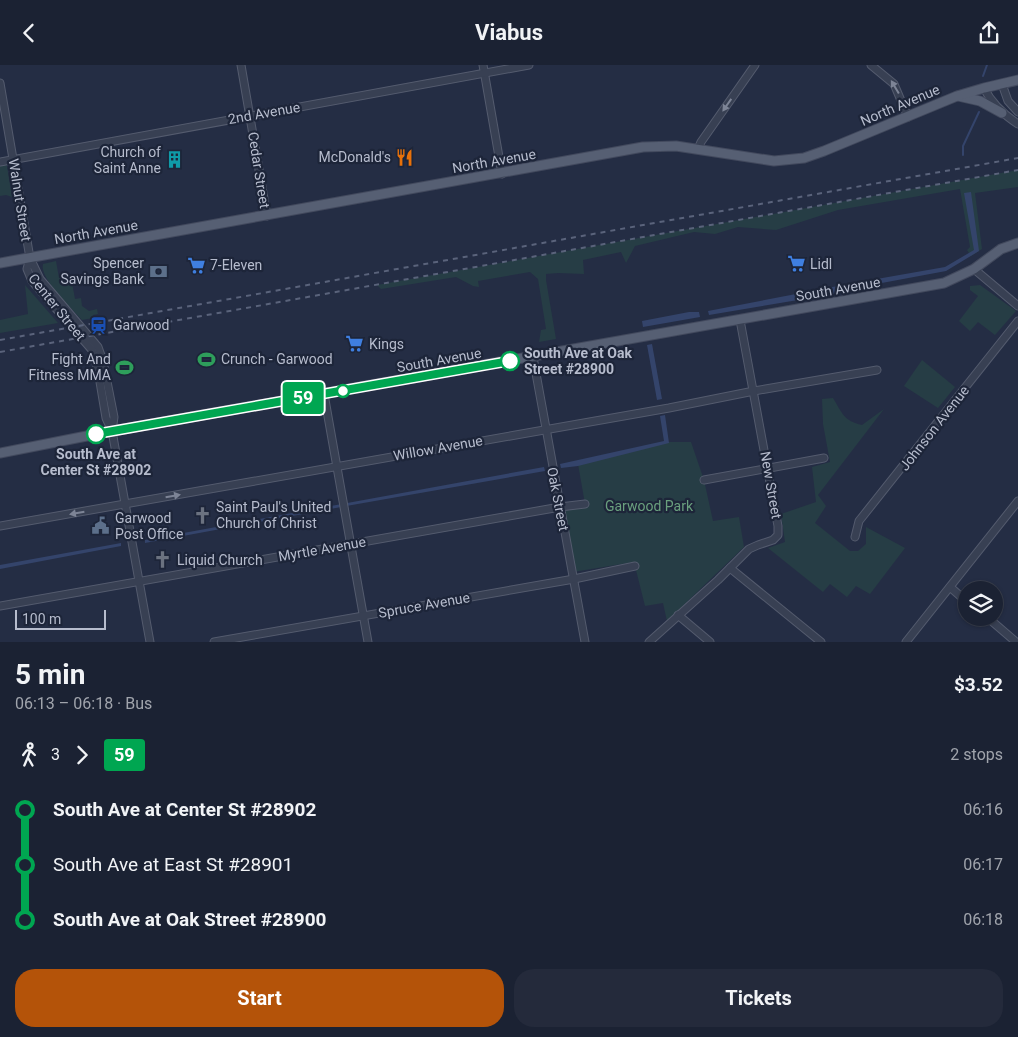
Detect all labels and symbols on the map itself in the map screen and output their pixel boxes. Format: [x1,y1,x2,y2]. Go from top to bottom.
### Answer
street label: North Avenue [858,81,942,129]
one-way arrow [890,81,899,94]
one-way arrow [722,98,732,112]
street label: 2nd Avenue [227,99,301,127]
street label: Cedar Street [245,131,273,210]
place label: Church of Saint Anne [94,144,161,176]
street label: North Avenue [451,146,537,176]
restaurant icon: McDonald's [395,147,415,167]
place label: McDonald's [319,149,391,165]
building icon: Church of Saint Anne [165,150,185,170]
street label: Walnut Street [6,157,35,243]
street label: North Avenue [53,217,139,247]
supermarket icon: Lidl [786,254,806,274]
place label: Spencer Savings Bank [61,255,145,287]
supermarket icon: 7-Eleven [186,255,206,275]
place label: Lidl [810,256,832,272]
place label: 7-Eleven [210,257,262,273]
bank icon: Spencer Savings Bank [148,261,168,281]
street label: Center Street [25,270,89,344]
street label: South Avenue [794,274,882,304]
station icon: Garwood [89,315,109,335]
place label: Garwood [113,317,169,333]
supermarket icon: Kings [345,334,365,354]
place label: Kings [369,336,404,352]
street label: South Avenue [395,345,483,375]
place label: South Ave at Oak Street #28900 [524,345,632,377]
sports icon: Crunch - Garwood [197,349,217,369]
place label: Fight And Fitness MMA [28,351,111,383]
place label: Crunch - Garwood [221,351,333,367]
marker: South Ave at Oak Street #28900 [500,351,520,371]
sports icon: Fight And Fitness MMA [115,357,135,377]
line badge: 59 [280,382,326,414]
street label: Johnson Avenue [896,382,972,474]
unlabelled marker [336,384,350,398]
marker: South Ave at Center St #28902 [86,424,106,444]
street label: Willow Avenue [392,432,484,464]
place label: South Ave at Center St #28902 [41,446,151,478]
street label: New Street [757,450,785,520]
street label: Oak Street [544,466,572,533]
one-way arrow [166,491,182,499]
park label: Garwood Park [605,498,694,514]
place label: Saint Paul's United Church of Christ [216,499,331,531]
church icon: Saint Paul's United Church of Christ [192,505,212,525]
one-way arrow [69,509,85,517]
place label: Garwood Post Office [115,510,183,542]
public building icon: Garwood Post Office [91,516,111,536]
street label: Myrtle Avenue [277,533,367,565]
church icon: Liquid Church [153,550,173,570]
place label: Liquid Church [177,552,263,568]
street label: Spruce Avenue [377,589,471,621]
scale bar [15,607,106,630]

